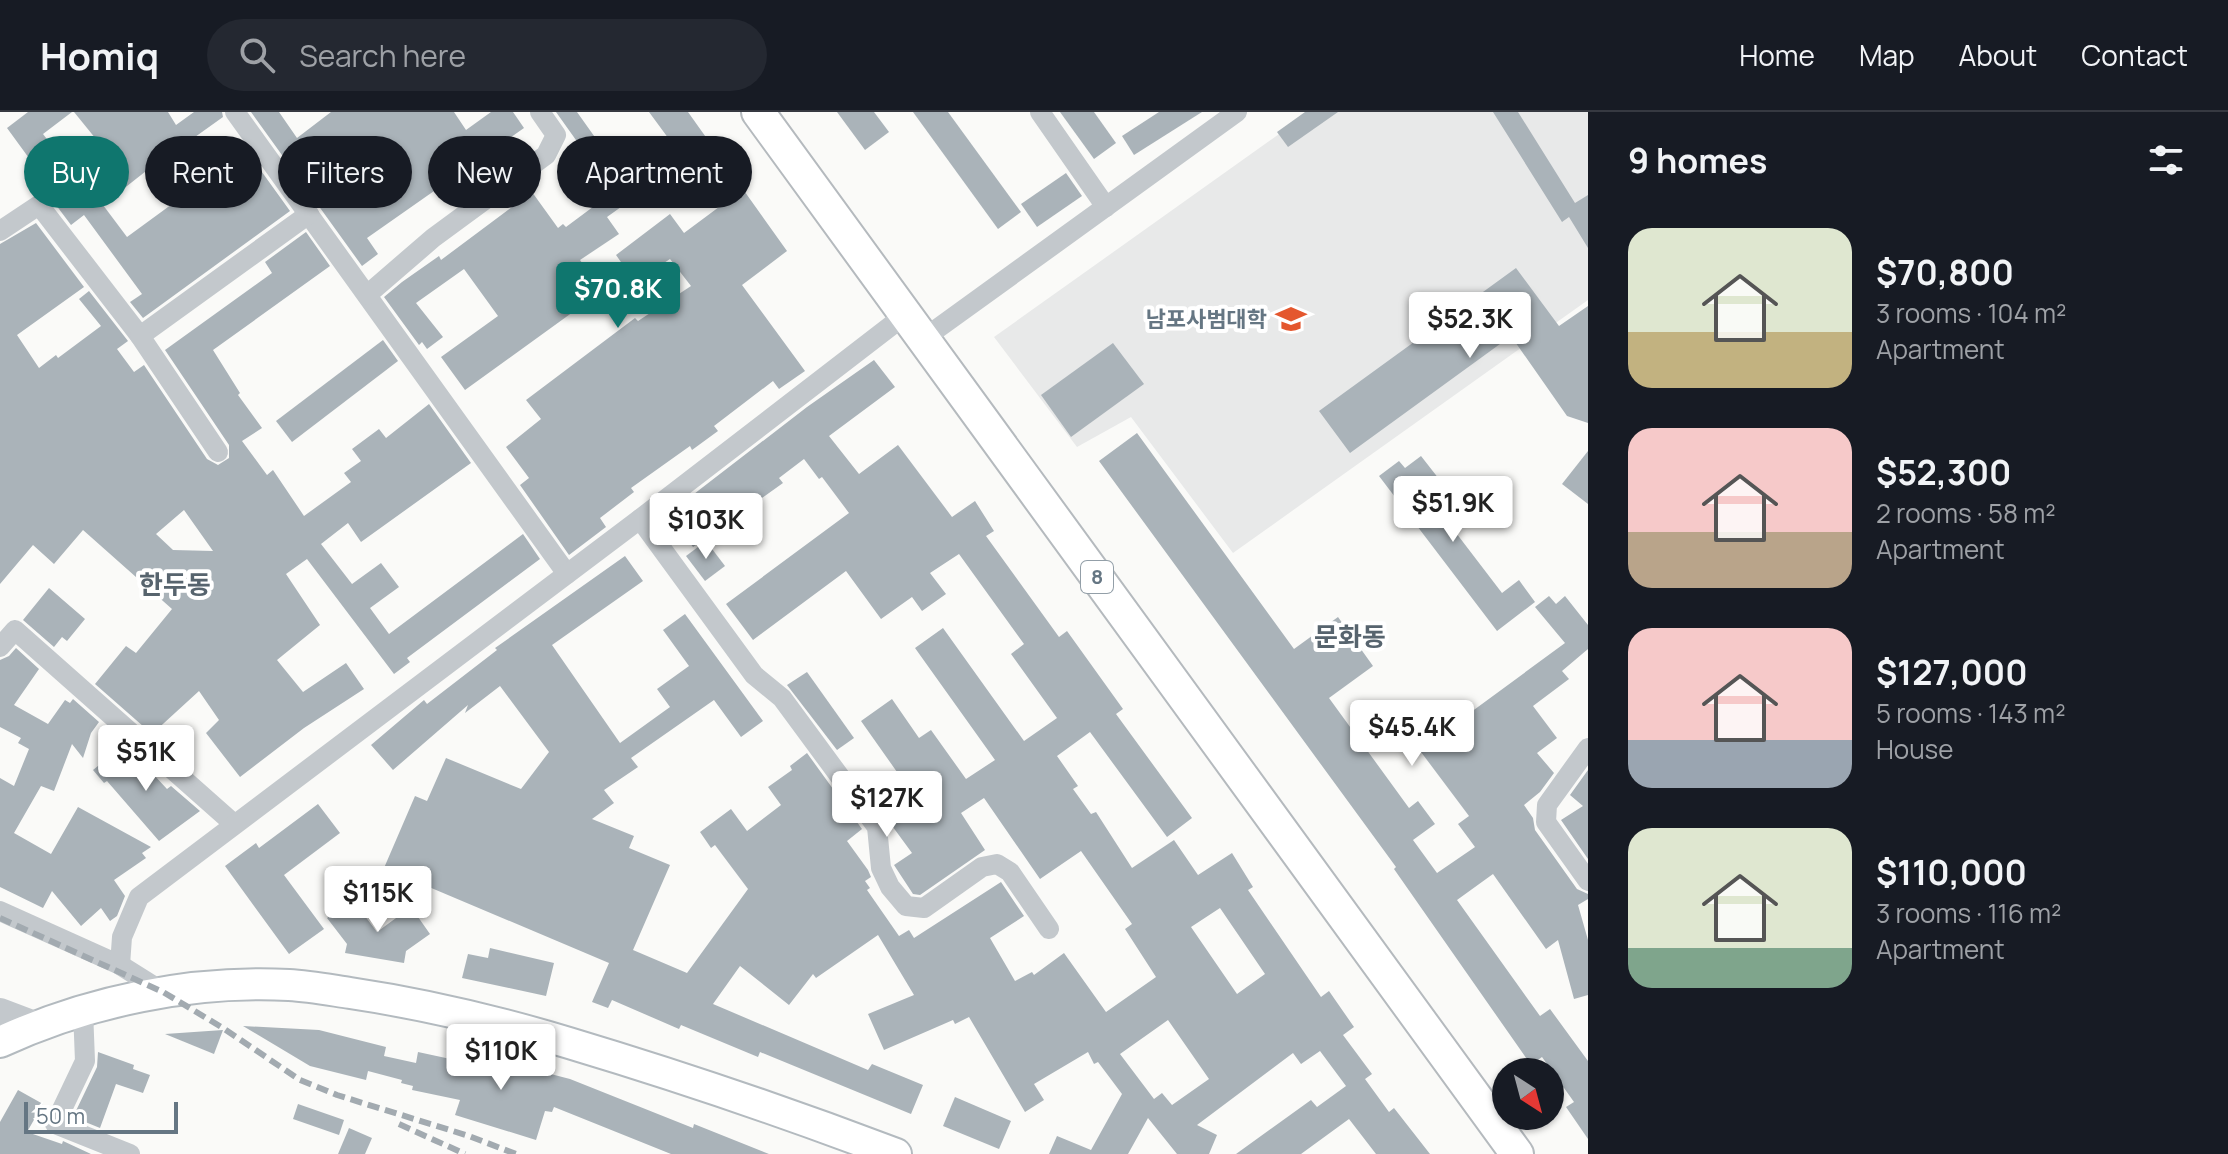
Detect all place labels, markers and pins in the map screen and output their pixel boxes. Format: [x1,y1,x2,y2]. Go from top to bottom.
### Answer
pin: $70.8K [553,262,683,330]
pin: $52.3K [1405,292,1535,360]
school or university icon: 남포사범대학 [1274,302,1308,336]
place label: 남포사범대학 [1146,304,1267,334]
pin: $51.9K [1388,476,1518,544]
pin: $103K [650,493,762,561]
pin: $45.4K [1347,700,1477,768]
pin: $51K [99,725,193,793]
pin: $127K [831,771,943,839]
pin: $115K [322,866,434,934]
pin: $110K [445,1024,557,1092]

